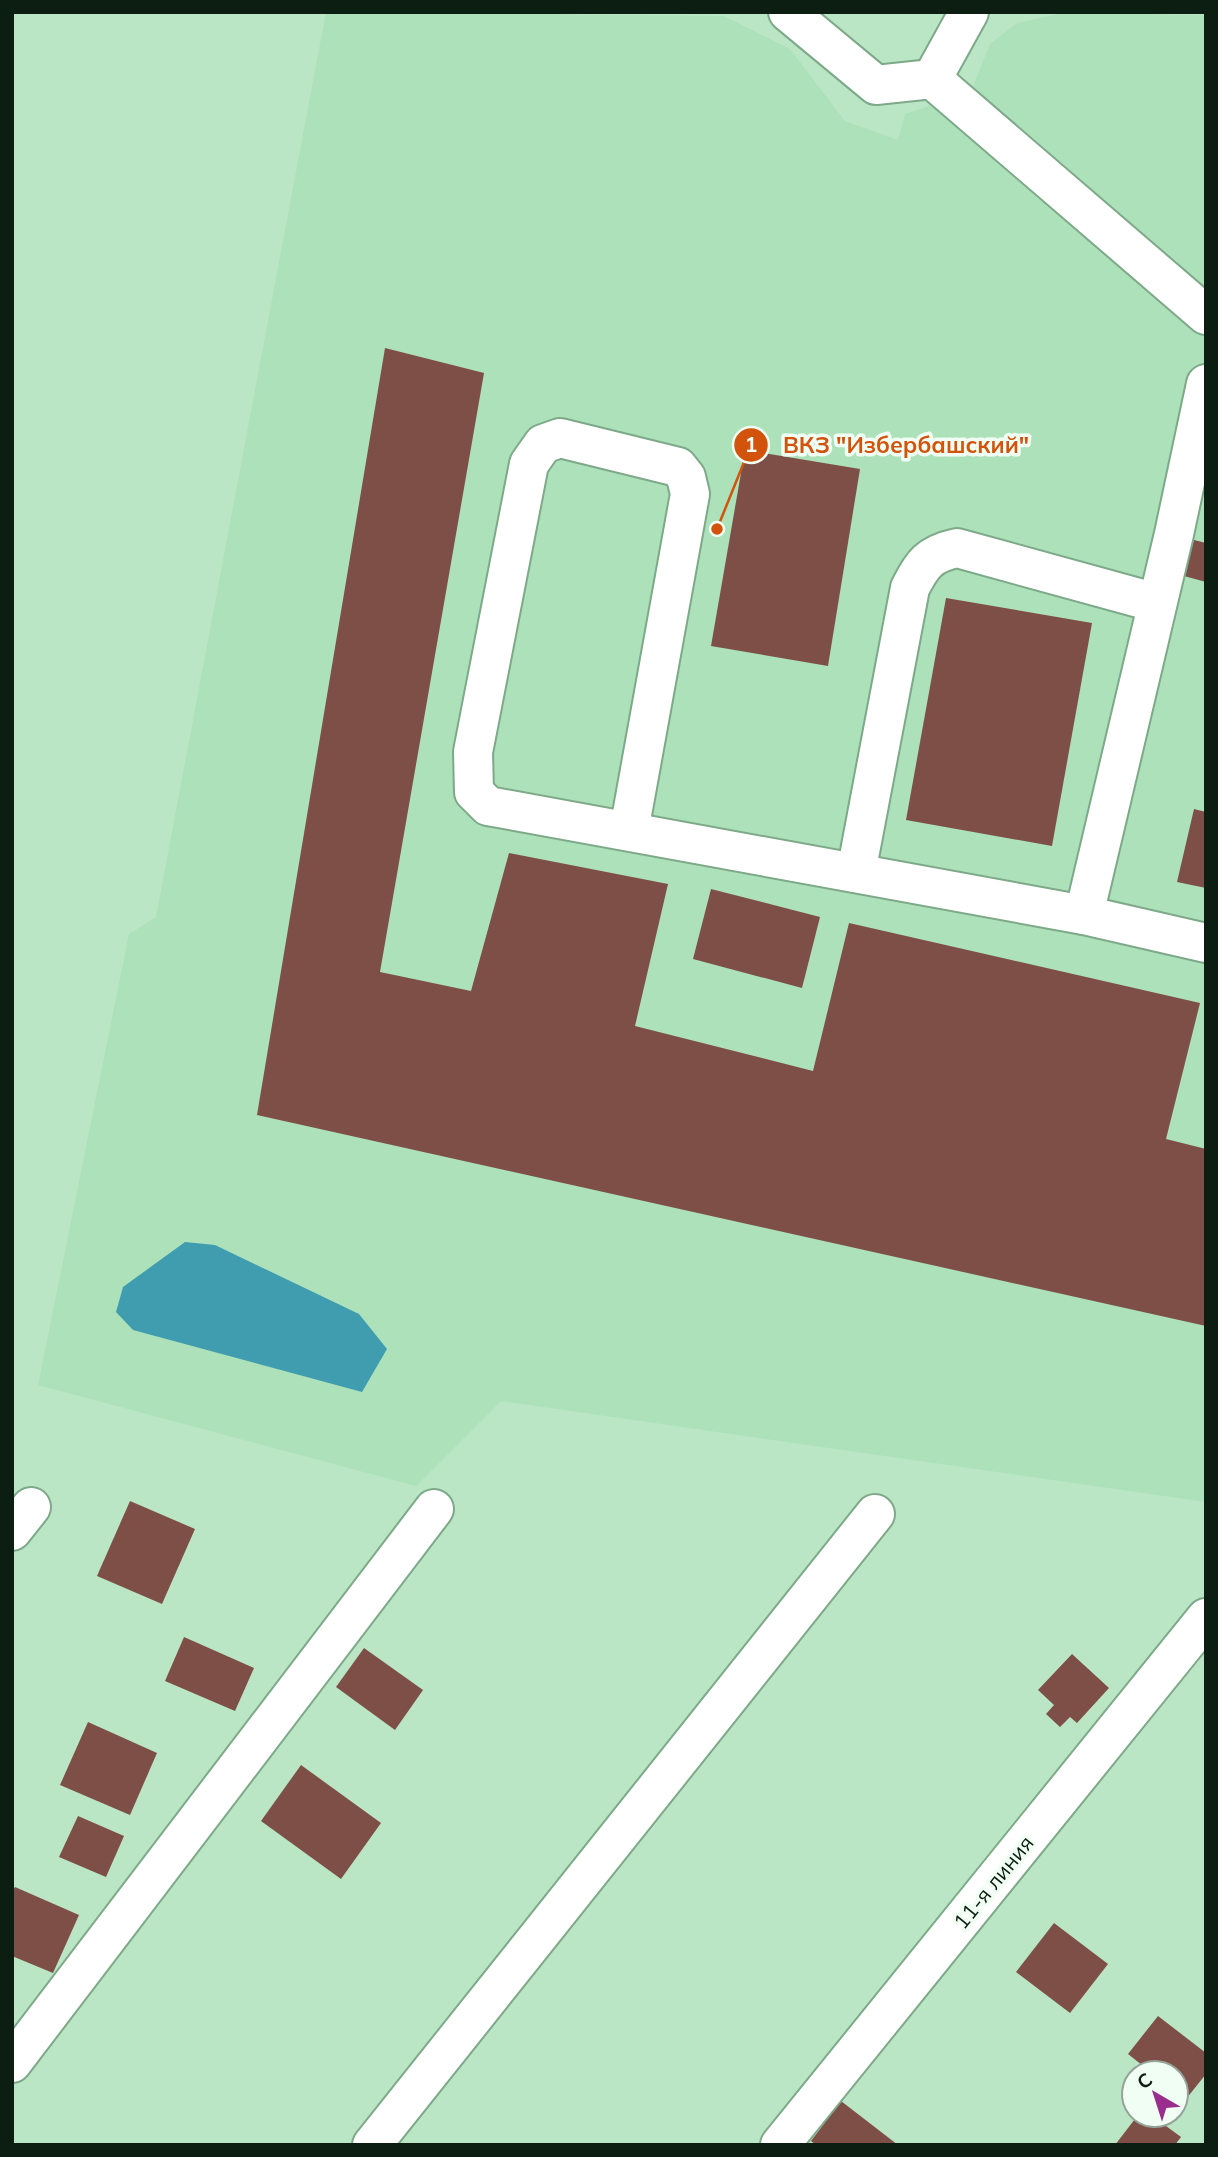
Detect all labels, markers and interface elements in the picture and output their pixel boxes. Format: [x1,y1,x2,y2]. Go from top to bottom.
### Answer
callout: ВКЗ "Избербашский" [734,423,1043,467]
text: ВКЗ "Избербашский" [783,430,1029,459]
text: 1 [745,431,757,457]
street label: 11-я линия [947,1830,1039,1934]
north arrow [1120,2059,1190,2129]
text: С [1132,2067,1157,2094]

